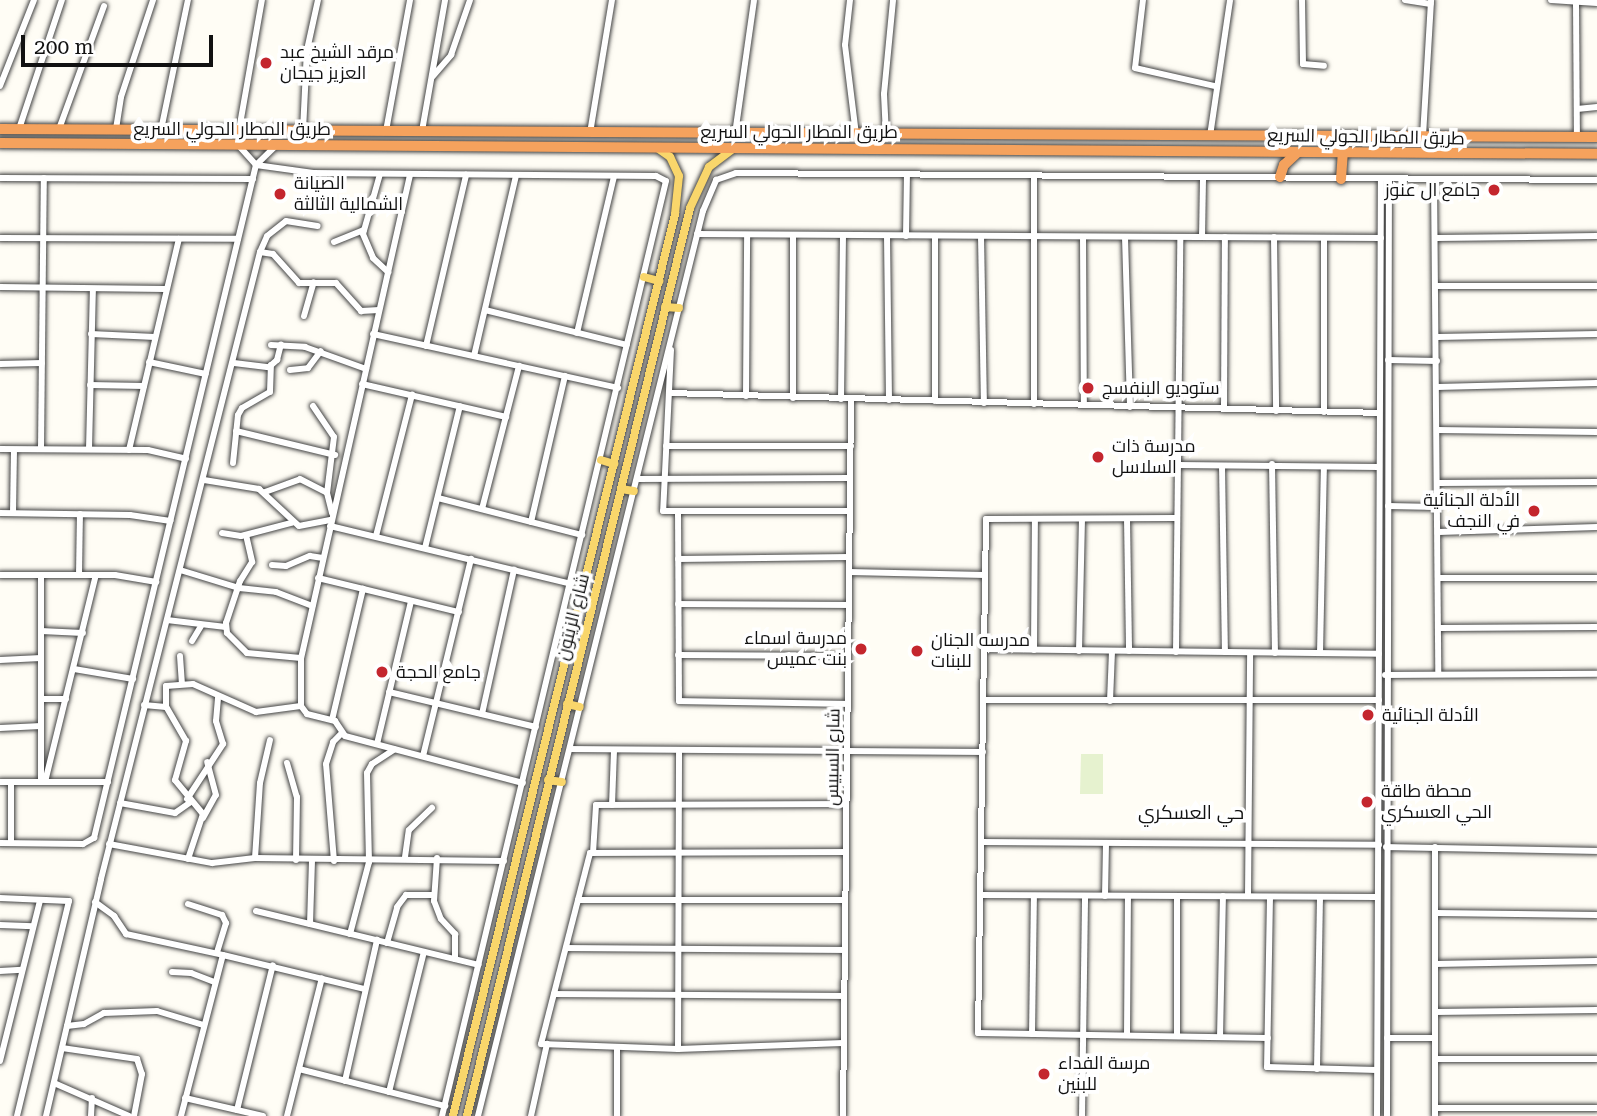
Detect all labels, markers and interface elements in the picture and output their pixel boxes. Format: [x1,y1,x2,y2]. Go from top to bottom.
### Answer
scale bar [24,21,217,65]
text: 200 m [34,35,94,59]
place label: مرقد الشيخ عبد العزيز جيجان [280,42,394,84]
marker: مرقد الشيخ عبد العزيز جيجان [258,55,274,71]
street label: طريق المطار الحولي السريع [133,118,331,140]
street label: طريق المطار الحولي السريع [700,121,898,143]
street label: طريق المطار الحولي السريع [1267,124,1465,150]
place label: الصيانة الشمالية الثالثة [294,173,403,216]
place label: جامع ال عنوز [1385,179,1480,201]
marker: جامع ال عنوز [1486,182,1502,198]
marker: الصيانة الشمالية الثالثة [272,186,288,202]
place label: ستوديو البنفسج [1102,377,1220,399]
marker: ستوديو البنفسج [1080,380,1096,396]
place label: مدرسة ذات السلاسل [1112,436,1196,478]
marker: مدرسة ذات السلاسل [1090,449,1106,465]
place label: الأدلة الجنائية في النجف [1423,490,1520,532]
marker: الأدلة الجنائية في النجف [1526,503,1542,519]
street label: شارع الزيتون [552,571,594,663]
place label: مدرسة اسماء بنت عميس [744,628,847,670]
place label: مدرسه الجنان للبنات [931,630,1030,672]
marker: مدرسة اسماء بنت عميس [853,641,869,657]
marker: مدرسه الجنان للبنات [909,643,925,659]
place label: جامع الحجة [396,661,481,683]
marker: جامع الحجة [374,664,390,680]
place label: الأدلة الجنائية [1382,704,1479,726]
marker: الأدلة الجنائية [1360,707,1376,723]
street label: شارع السبيس [821,708,845,806]
place label: محطة طاقة الحي العسكري [1381,781,1492,824]
marker: محطة طاقة الحي العسكري [1359,794,1375,810]
district label: حي العسكري [1138,802,1244,824]
place label: مرسة الفداء للبنين [1058,1053,1150,1096]
marker: مرسة الفداء للبنين [1036,1066,1052,1082]

